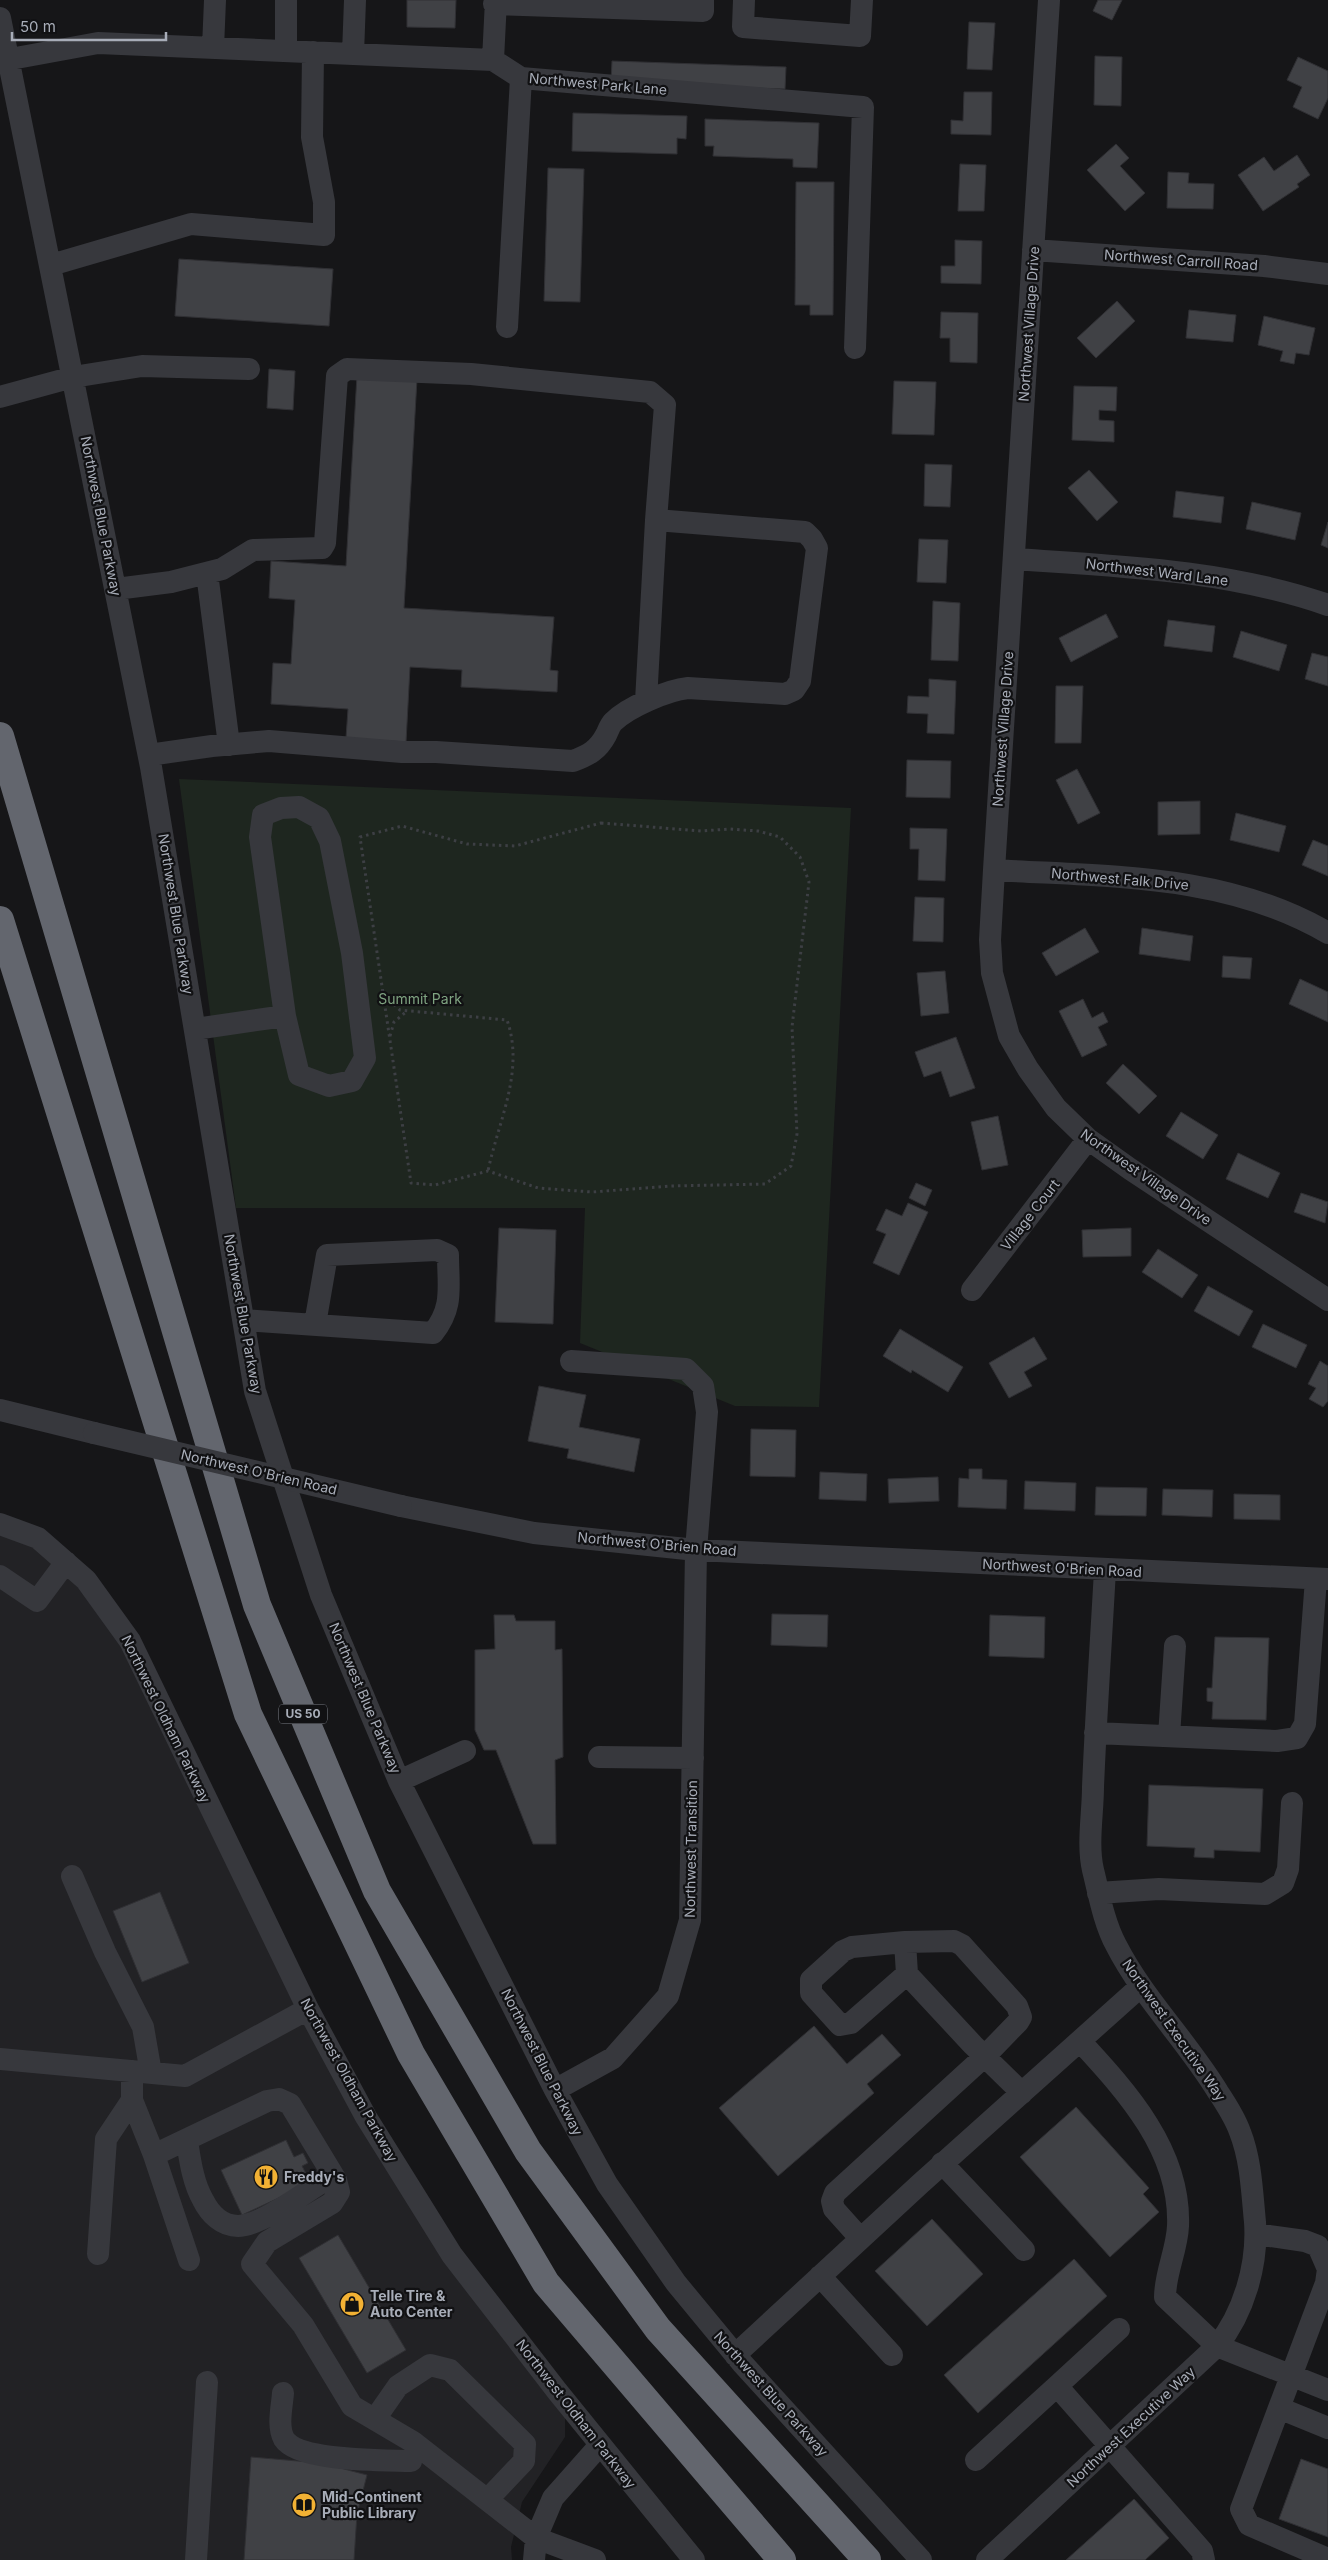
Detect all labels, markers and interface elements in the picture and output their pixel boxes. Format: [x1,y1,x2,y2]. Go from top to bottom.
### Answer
scale bar [12,10,166,42]
text: 50 m [20,17,56,36]
street label: Northwest Park Lane [528,69,668,98]
street label: Northwest Village Drive [1015,246,1042,402]
street label: Northwest Carroll Road [1104,246,1258,273]
street label: Northwest Blue Parkway [78,435,125,597]
street label: Northwest Ward Lane [1085,554,1229,589]
street label: Northwest Village Drive [989,651,1016,807]
street label: Northwest Blue Parkway [155,832,198,996]
street label: Northwest Falk Drive [1051,864,1190,893]
park label: Summit Park [378,990,462,1007]
street label: Northwest Village Drive [1078,1125,1215,1228]
street label: Village Court [997,1176,1063,1254]
street label: Northwest Blue Parkway [221,1232,266,1396]
street label: Northwest O'Brien Road [179,1445,339,1498]
street label: Northwest O'Brien Road [577,1528,737,1559]
street label: Northwest O'Brien Road [982,1555,1142,1580]
street label: Northwest Blue Parkway [326,1620,405,1776]
street label: Northwest Oldham Parkway [118,1632,215,1806]
road number: US 50 [279,1705,327,1724]
street label: Northwest Transition [681,1780,700,1918]
street label: Northwest Executive Way [1119,1956,1230,2104]
street label: Northwest Blue Parkway [498,1986,587,2138]
street label: Northwest Oldham Parkway [297,1995,402,2165]
restaurant icon: Freddy's [253,2164,279,2190]
place label: Freddy's [284,2168,345,2185]
place label: Telle Tire & Auto Center [370,2287,453,2320]
shop icon: Telle Tire & Auto Center [339,2291,365,2317]
street label: Northwest Blue Parkway [711,2328,832,2460]
street label: Northwest Oldham Parkway [513,2336,640,2492]
street label: Northwest Executive Way [1063,2363,1198,2490]
place label: Mid-Continent Public Library [322,2488,422,2521]
library icon: Mid-Continent Public Library [291,2492,317,2518]

